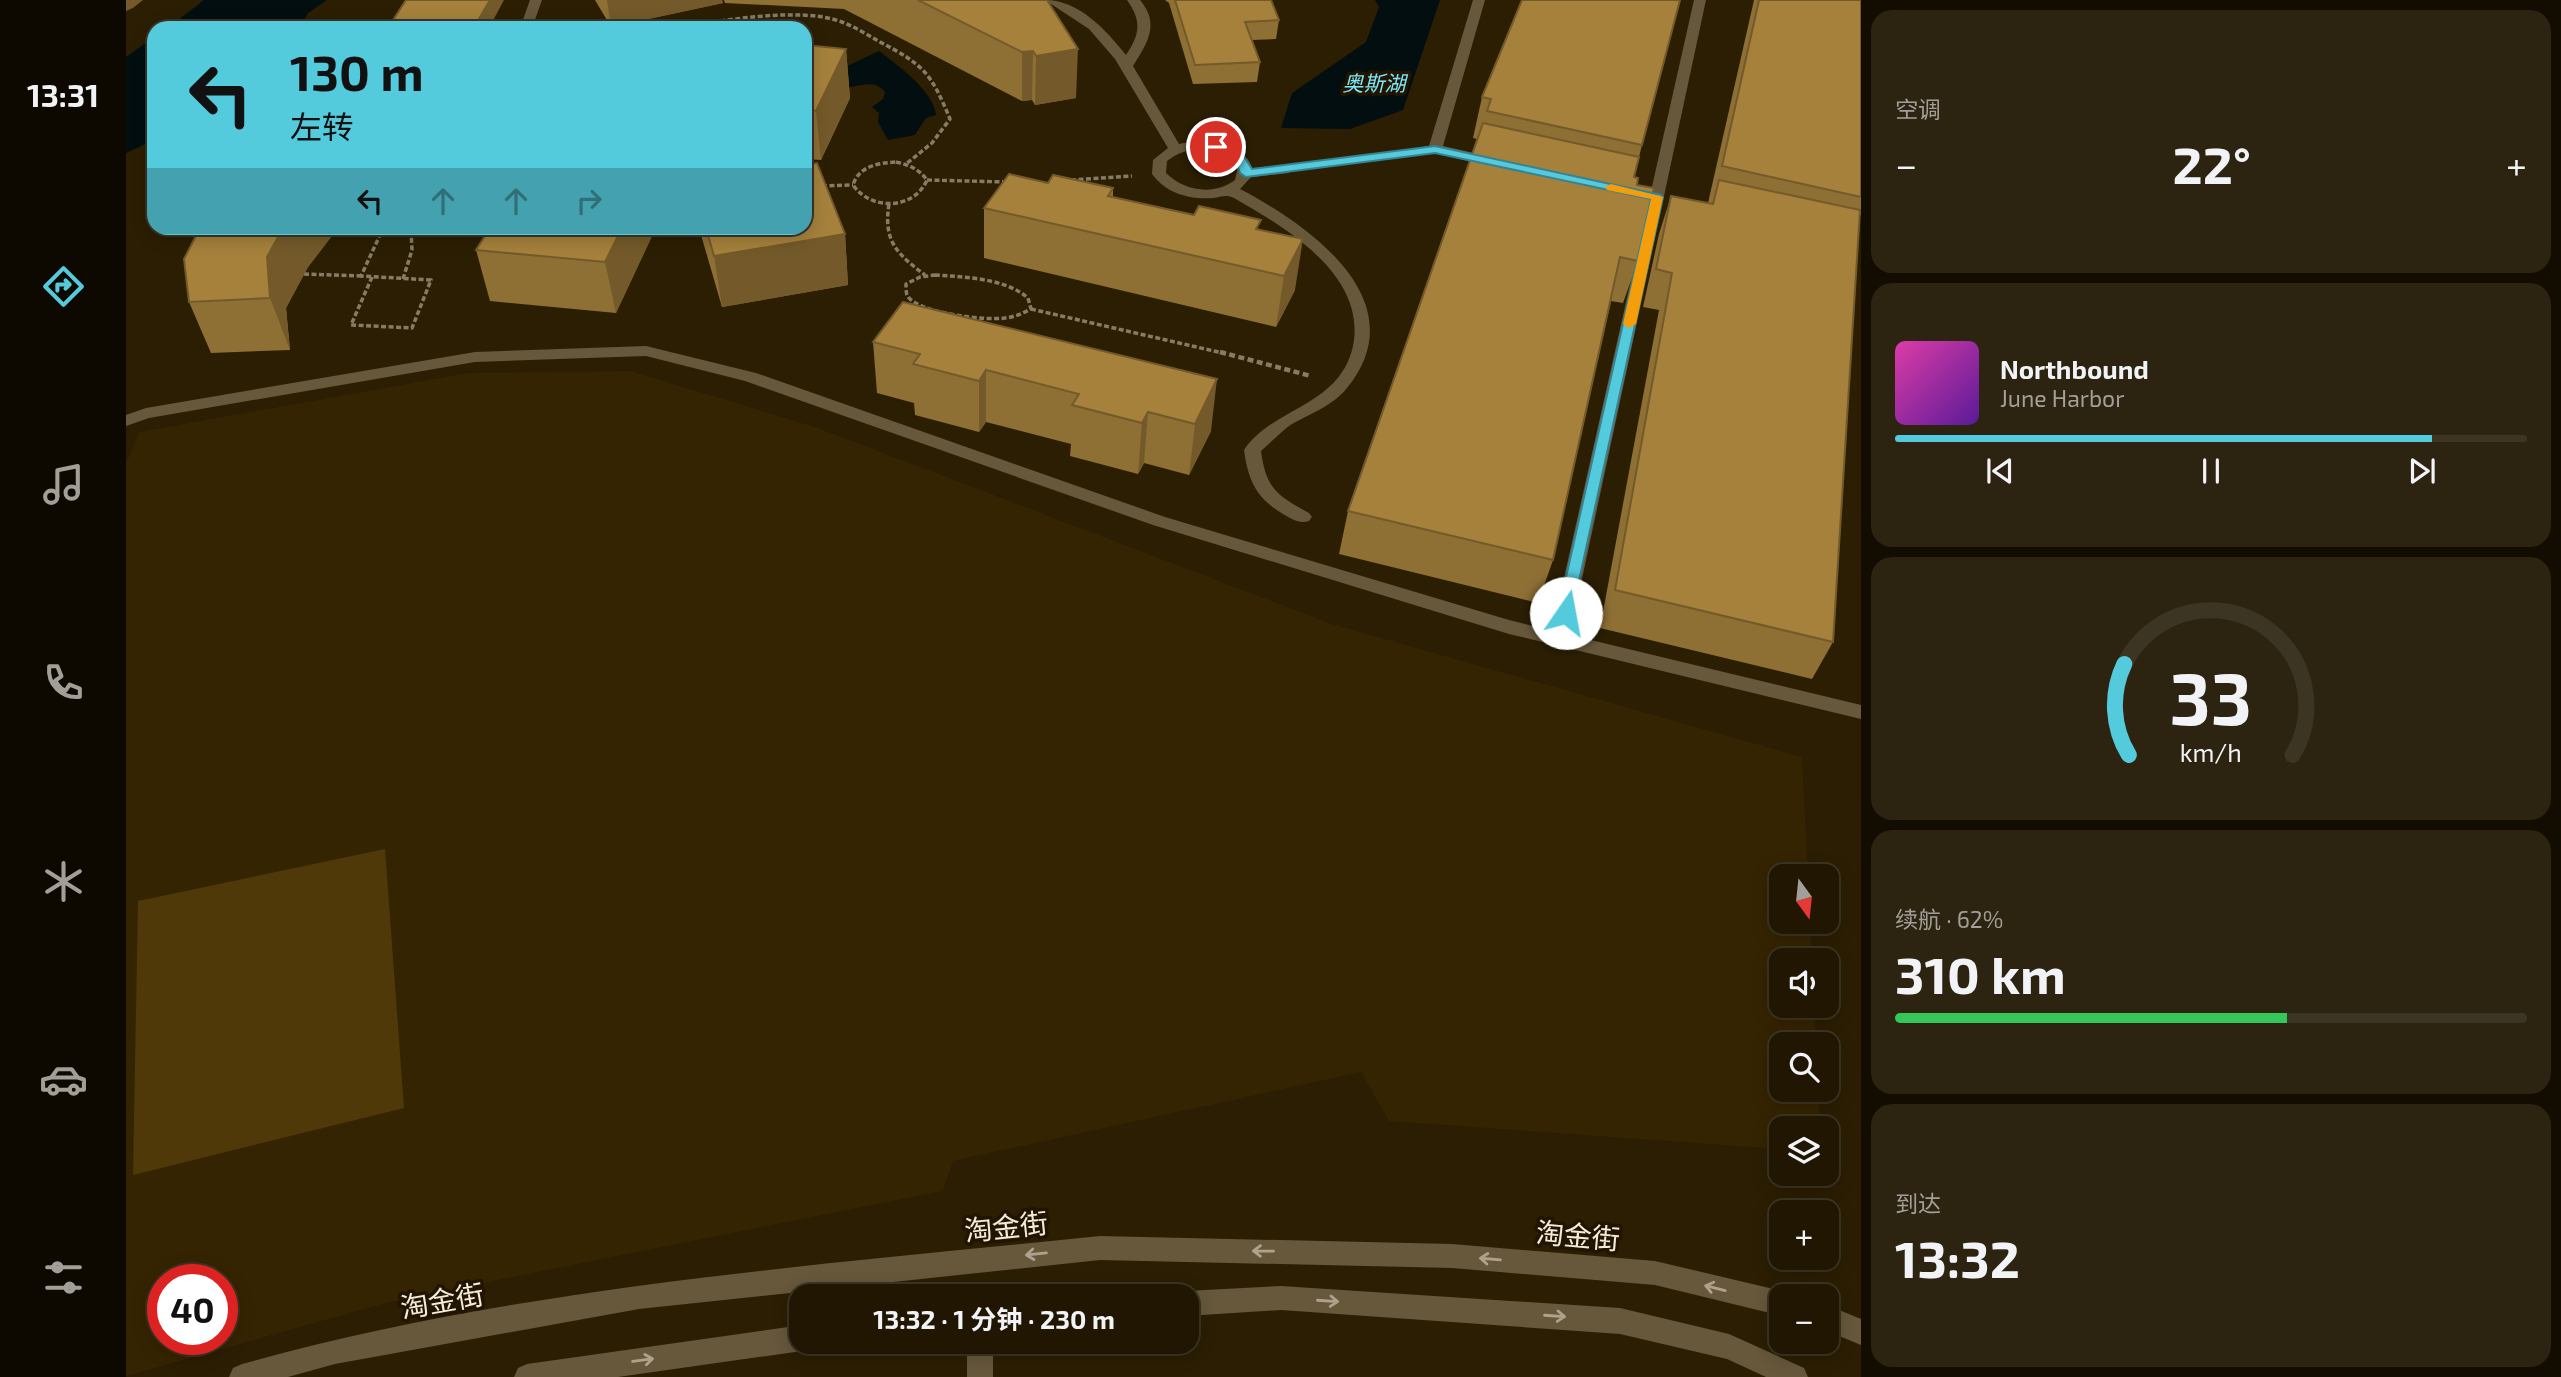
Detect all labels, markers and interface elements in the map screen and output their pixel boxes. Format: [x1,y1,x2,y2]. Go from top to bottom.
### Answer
text: 130 m [290,42,424,101]
icon: left [175,49,266,140]
water label: 奥斯湖 [1343,70,1408,95]
text: 13:31 [27,75,99,113]
text: 空调 [1895,95,1941,123]
text: 左转 [290,107,354,145]
pin [1186,117,1246,177]
icon: arrive [1197,128,1235,166]
text: 22° [2172,132,2251,194]
text: − [1895,141,1917,187]
text: + [2506,141,2527,187]
icon: left [351,182,389,220]
icon: ahead [424,182,462,220]
icon: ahead [497,182,535,220]
icon: right [570,182,608,220]
icon: directions [39,262,88,311]
text: Northbound [2000,353,2149,384]
text: June Harbor [2000,384,2124,412]
icon: previous [1981,452,2019,490]
icon: pause [2192,452,2230,490]
icon: next [2403,452,2441,490]
icon: music [39,460,88,509]
position arrow [1529,576,1603,650]
text: 33 [2170,652,2252,740]
icon: phone [39,658,88,707]
text: km/h [2180,736,2242,766]
icon: climate [39,857,88,906]
north arrow [1769,864,1839,934]
map controls [1769,864,1839,1354]
text: 续航 · 62% [1895,905,2003,933]
text: 310 km [1895,942,2066,1004]
button: sound [1769,948,1839,1018]
button: search [1769,1032,1839,1102]
icon: car [39,1055,88,1104]
button: layers [1769,1116,1839,1186]
text: 到达 [1895,1189,1941,1217]
button: + [1769,1200,1839,1270]
street label: 淘金街 [962,1205,1050,1247]
street label: 淘金街 [1535,1214,1621,1256]
text: 13:32 [1895,1226,2020,1288]
one-way arrow [1251,1245,1274,1258]
one-way arrow [1025,1248,1047,1261]
one-way arrow [1479,1252,1502,1265]
icon: filters [39,1253,88,1302]
speed limit sign: 40 [147,1264,238,1355]
street label: 淘金街 [398,1276,486,1324]
one-way arrow [1704,1281,1727,1294]
button: − [1769,1284,1839,1354]
one-way arrow [1316,1295,1339,1308]
text: 13:32 · 1 分钟 · 230 m [873,1303,1115,1334]
one-way arrow [1543,1310,1566,1323]
one-way arrow [631,1354,654,1367]

